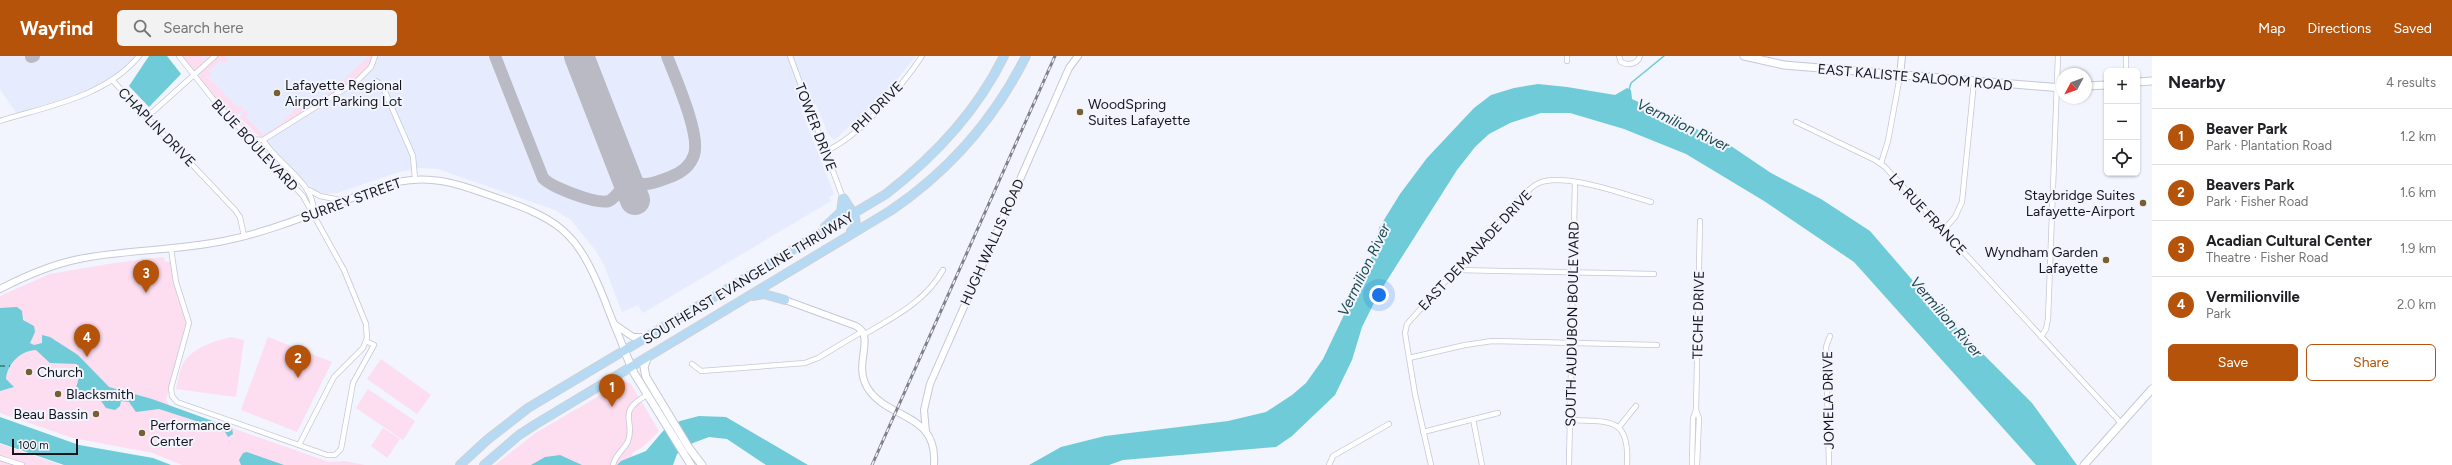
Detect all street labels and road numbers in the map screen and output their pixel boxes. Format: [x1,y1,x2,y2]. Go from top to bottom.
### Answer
street label: EAST KALISTE SALOOM ROAD [1817,61,2013,94]
street label: PHI DRIVE [848,78,907,137]
street label: TOWER DRIVE [791,81,840,173]
street label: CHAPLIN DRIVE [114,84,199,171]
street label: BLUE BOULEVARD [208,96,302,195]
street label: LA RUE FRANCE [1885,170,1970,259]
street label: SURREY STREET [299,174,404,227]
street label: HUGH WALLIS ROAD [957,176,1028,308]
street label: EAST DEMANADE DRIVE [1415,187,1536,314]
street label: SOUTHEAST EVANGELINE THRUWAY [640,208,857,348]
street label: SOUTH AUDUBON BOULEVARD [1562,221,1583,427]
street label: TECHE DRIVE [1689,271,1708,359]
street label: JOMELA DRIVE [1819,351,1838,449]

